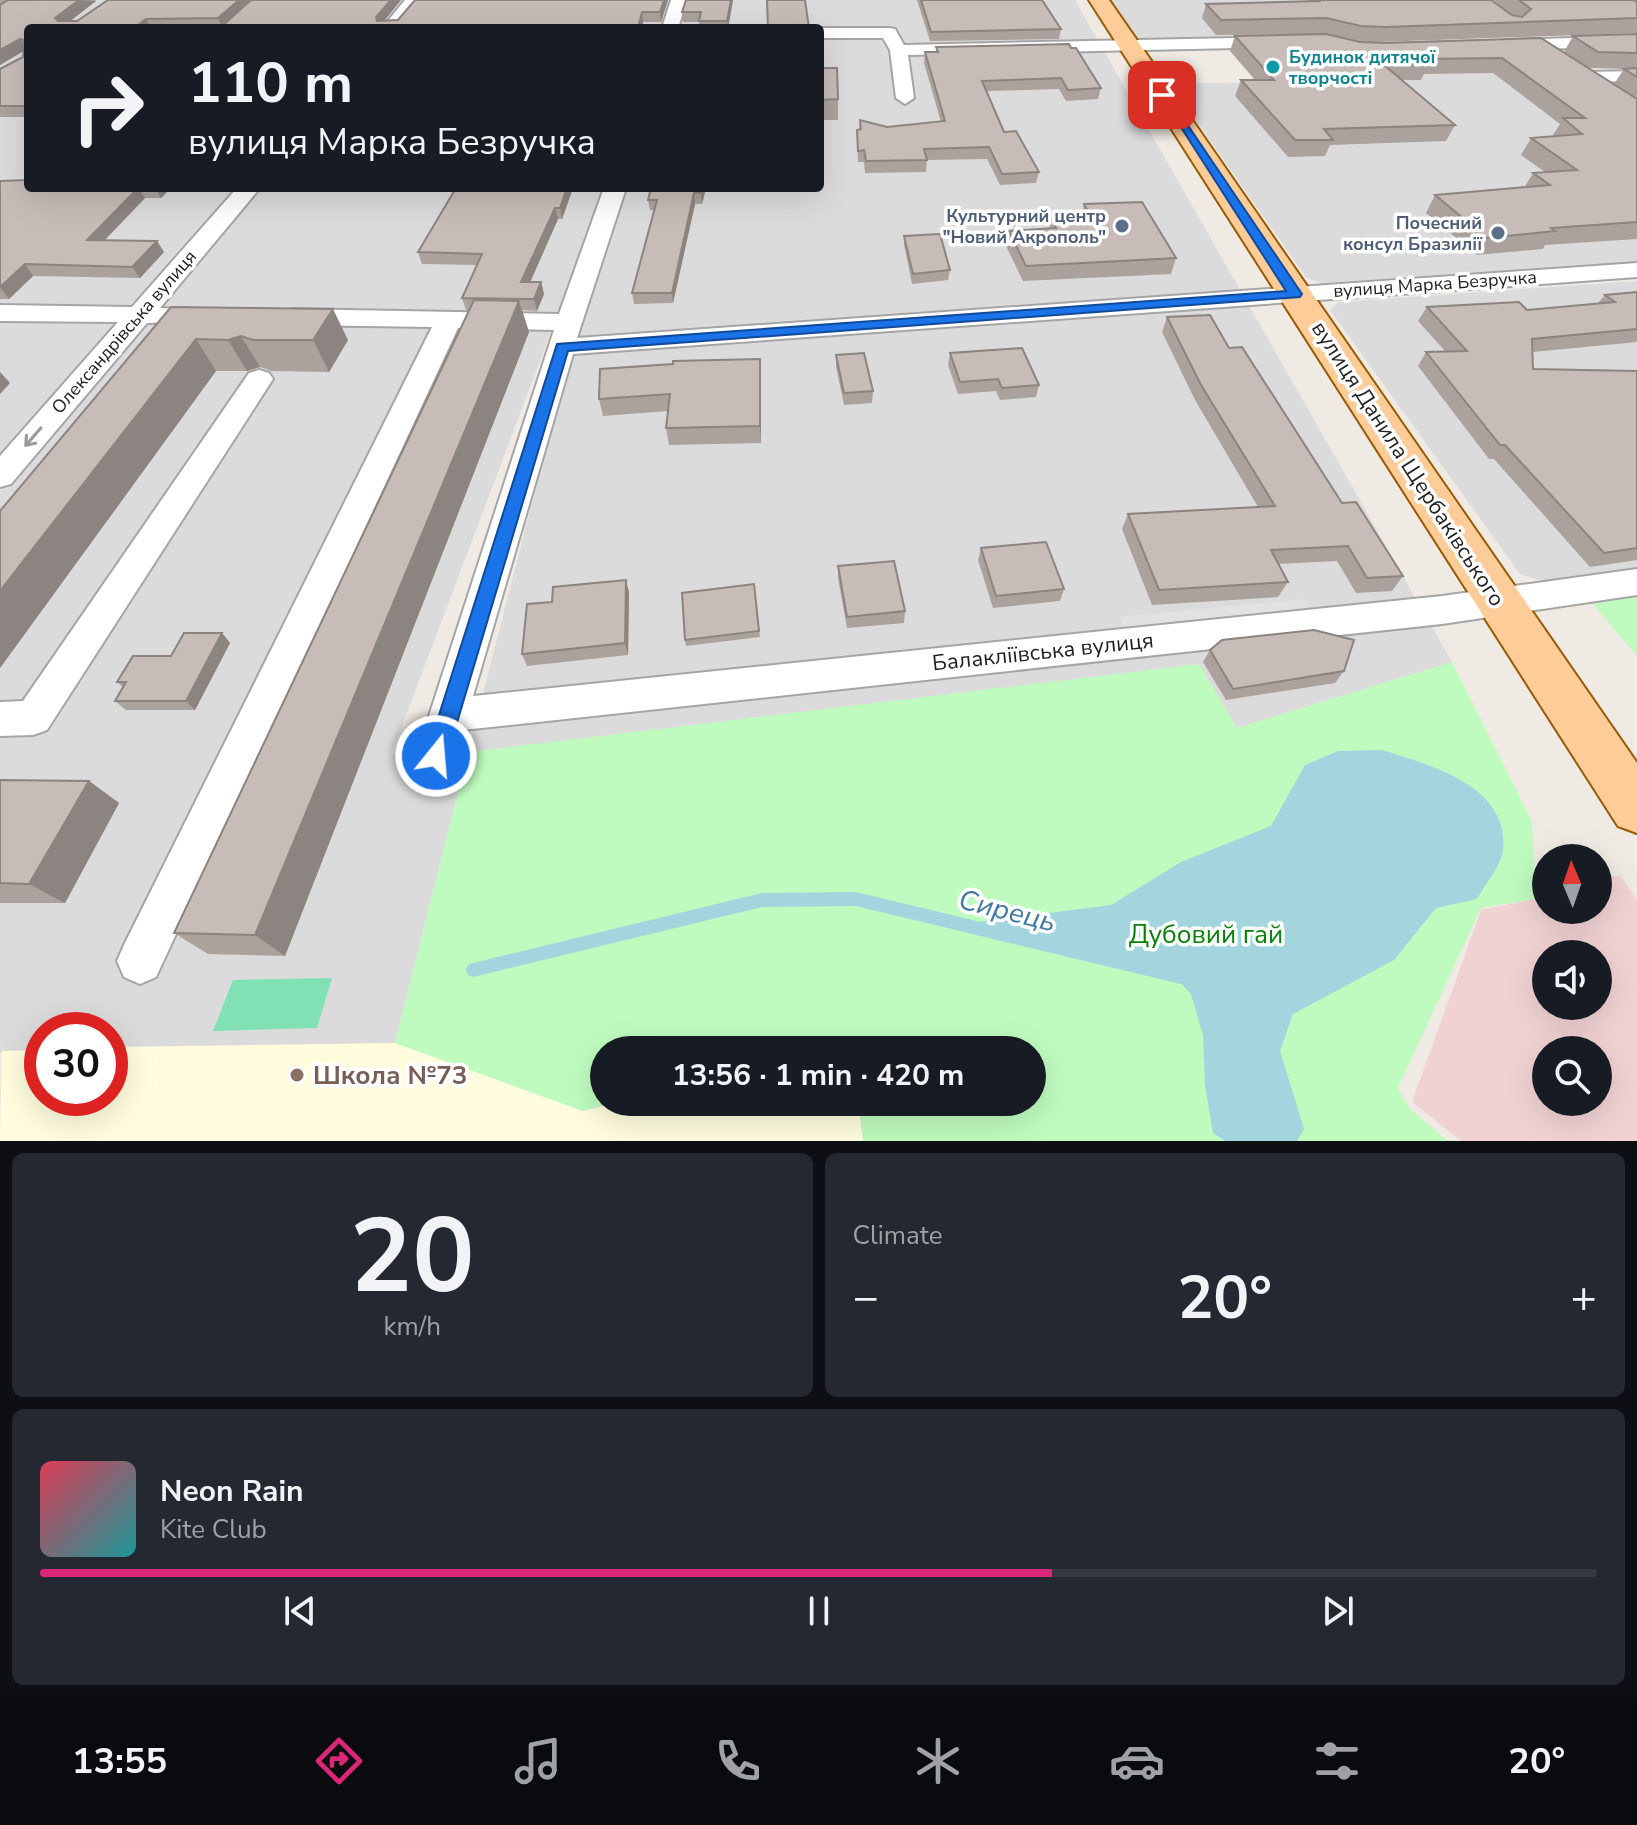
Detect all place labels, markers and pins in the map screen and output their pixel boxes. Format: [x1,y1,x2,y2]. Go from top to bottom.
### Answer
place label: Будинок дитячої творчості [1289,45,1437,90]
marker: Будинок дитячої творчості [1264,58,1282,76]
pin [1128,61,1196,129]
place label: Культурний центр "Новий Акрополь" [942,204,1106,249]
place label: Почесний консул Бразилії [1343,211,1483,256]
marker: Культурний центр "Новий Акрополь" [1113,217,1131,235]
marker: Почесний консул Бразилії [1489,224,1507,242]
place label: Школа №73 [313,1058,467,1093]
marker: Школа №73 [288,1066,306,1084]

